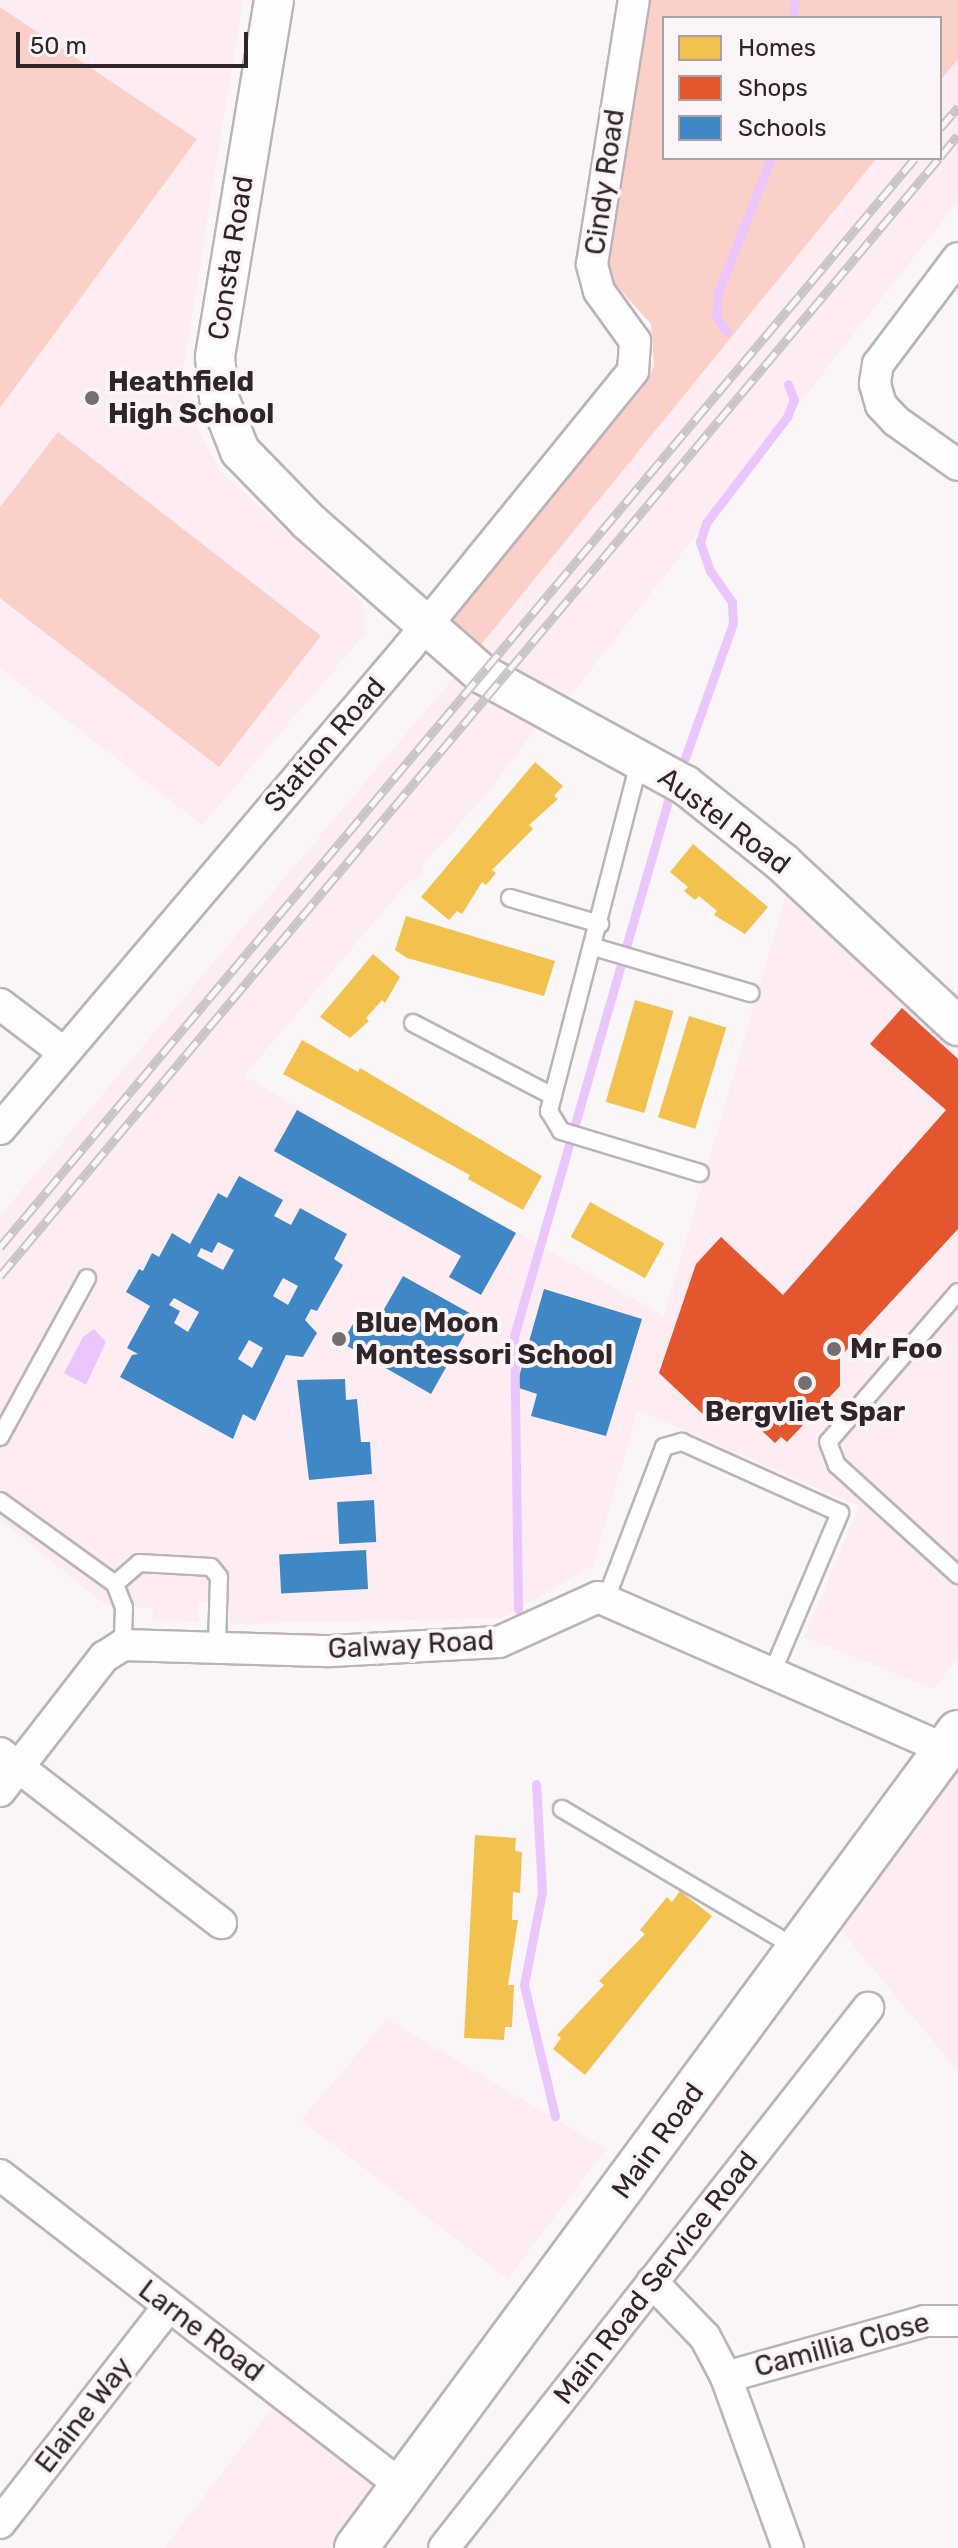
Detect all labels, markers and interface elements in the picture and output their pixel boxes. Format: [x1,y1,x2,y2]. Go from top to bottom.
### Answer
scale bar [20,16,252,66]
legend [662,16,942,160]
text: 50 m [30,32,87,60]
text: Homes [738,34,816,62]
text: Shops [738,74,808,102]
street label: Cindy Road [578,107,632,257]
text: Schools [738,114,826,142]
street label: Consta Road [201,174,261,342]
place label: Heathfield High School [108,365,274,431]
marker: Heathfield High School [83,389,101,407]
street label: Station Road [257,671,393,819]
street label: Austel Road [651,761,797,881]
place label: Blue Moon Montessori School [355,1306,613,1372]
marker: Blue Moon Montessori School [330,1330,348,1348]
place label: Mr Foo [850,1332,943,1366]
marker: Mr Foo [825,1340,843,1358]
marker: Bergvliet Spar [796,1374,814,1392]
place label: Bergvliet Spar [705,1395,905,1429]
street label: Galway Road [327,1624,495,1666]
street label: Main Road [605,2077,711,2205]
street label: Main Road Service Road [547,2145,765,2411]
street label: Larne Road [132,2273,270,2389]
street label: Camillia Close [751,2305,933,2385]
street label: Elaine Way [28,2350,140,2480]

